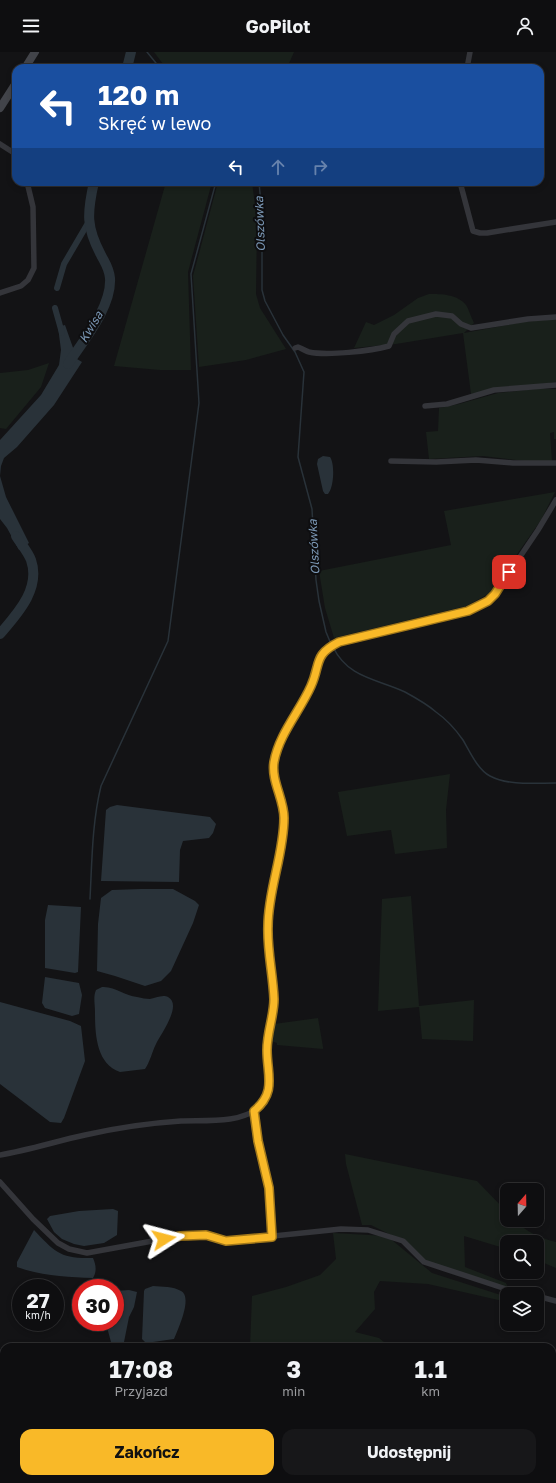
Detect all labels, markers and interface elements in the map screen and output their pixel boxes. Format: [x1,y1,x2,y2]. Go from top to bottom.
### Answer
icon: menu [20,15,42,37]
text: GoPilot [246,15,310,37]
icon: person [514,15,536,37]
text: 120 m [98,78,179,111]
icon: left [32,80,84,132]
text: Skręć w lewo [98,112,211,134]
icon: left [225,156,247,178]
icon: ahead [267,156,289,178]
icon: right [309,156,331,178]
water label: Olszówka [251,195,268,252]
water label: Kwisa [75,307,106,345]
water label: Olszówka [304,518,322,575]
pin [492,555,526,589]
icon: arrive [498,561,520,583]
north arrow [500,1183,544,1227]
map controls [500,1183,544,1331]
position arrow [143,1218,185,1260]
button: search [500,1235,544,1279]
speed limit sign: 30 [72,1279,124,1331]
button: layers [500,1287,544,1331]
text: 27 [26,1288,50,1312]
text: km/h [25,1309,51,1321]
text: 17:08 [109,1354,173,1383]
text: 3 [287,1354,301,1383]
text: 1.1 [414,1354,447,1383]
text: Przyjazd [115,1383,168,1399]
text: min [282,1383,305,1399]
text: km [421,1383,440,1399]
button: Zakończ [20,1429,274,1475]
button: Udostępnij [282,1429,536,1475]

